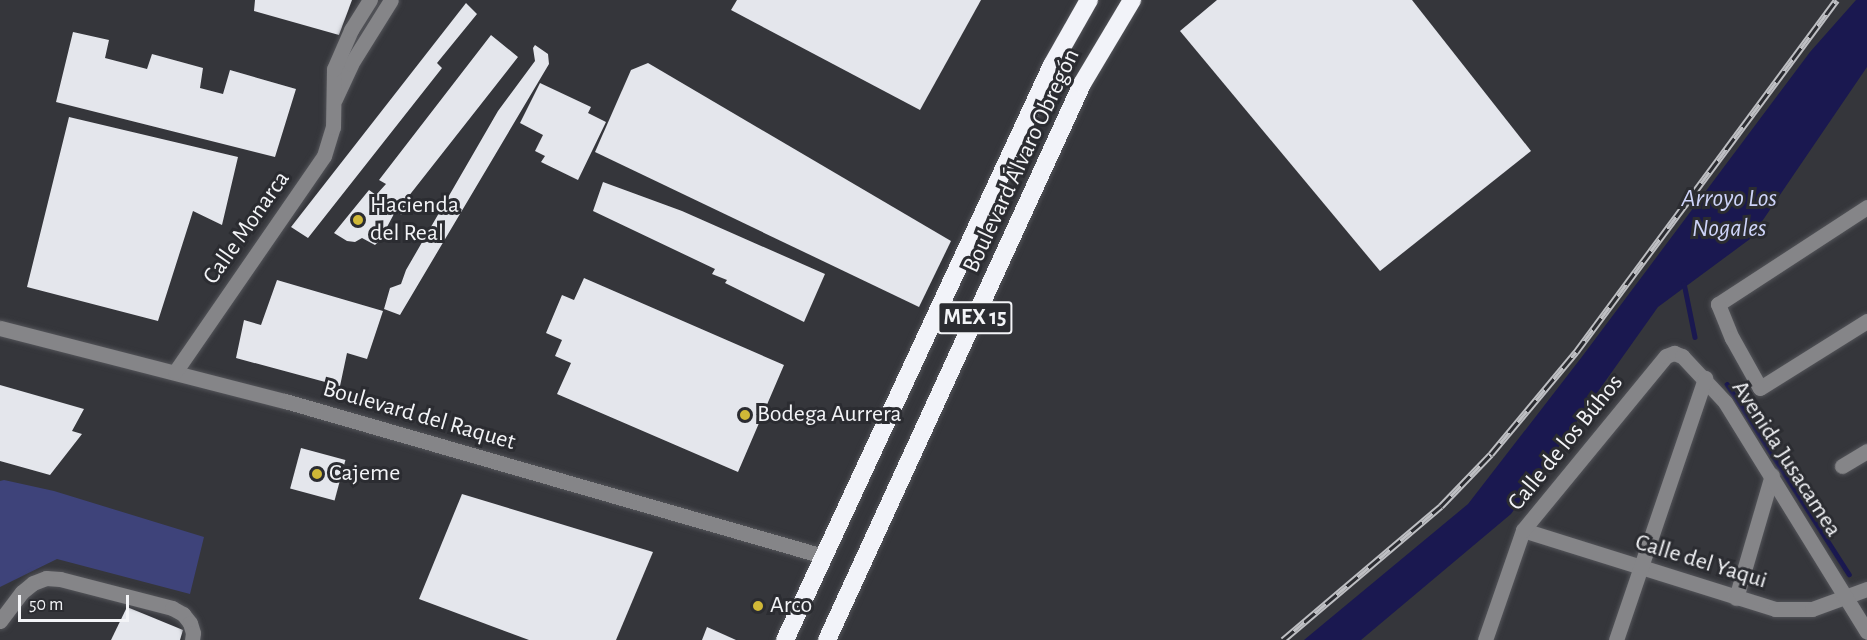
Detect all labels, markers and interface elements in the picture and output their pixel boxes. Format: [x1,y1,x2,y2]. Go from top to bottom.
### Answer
street label: Boulevard Álvaro Obregón [957,44,1087,278]
street label: Calle Monarca [197,166,297,290]
water label: Arroyo Los Nogales [1681,183,1777,244]
place label: Hacienda del Real [370,192,459,248]
marker: Hacienda del Real [351,213,365,227]
road number: MEX 15 [936,299,1014,337]
street label: Calle de los Búhos [1502,369,1630,517]
street label: Boulevard del Raquet [319,375,519,457]
street label: Avenida Jusacamea [1725,375,1847,543]
place label: Bodega Aurrera [757,401,902,429]
marker: Bodega Aurrera [738,408,752,422]
place label: Cajeme [329,460,400,488]
marker: Cajeme [310,467,324,481]
street label: Calle del Yaqui [1632,528,1770,596]
scale bar [21,583,132,621]
place label: Arco [770,592,812,620]
text: 50 m [29,596,63,614]
marker: Arco [751,599,765,613]

